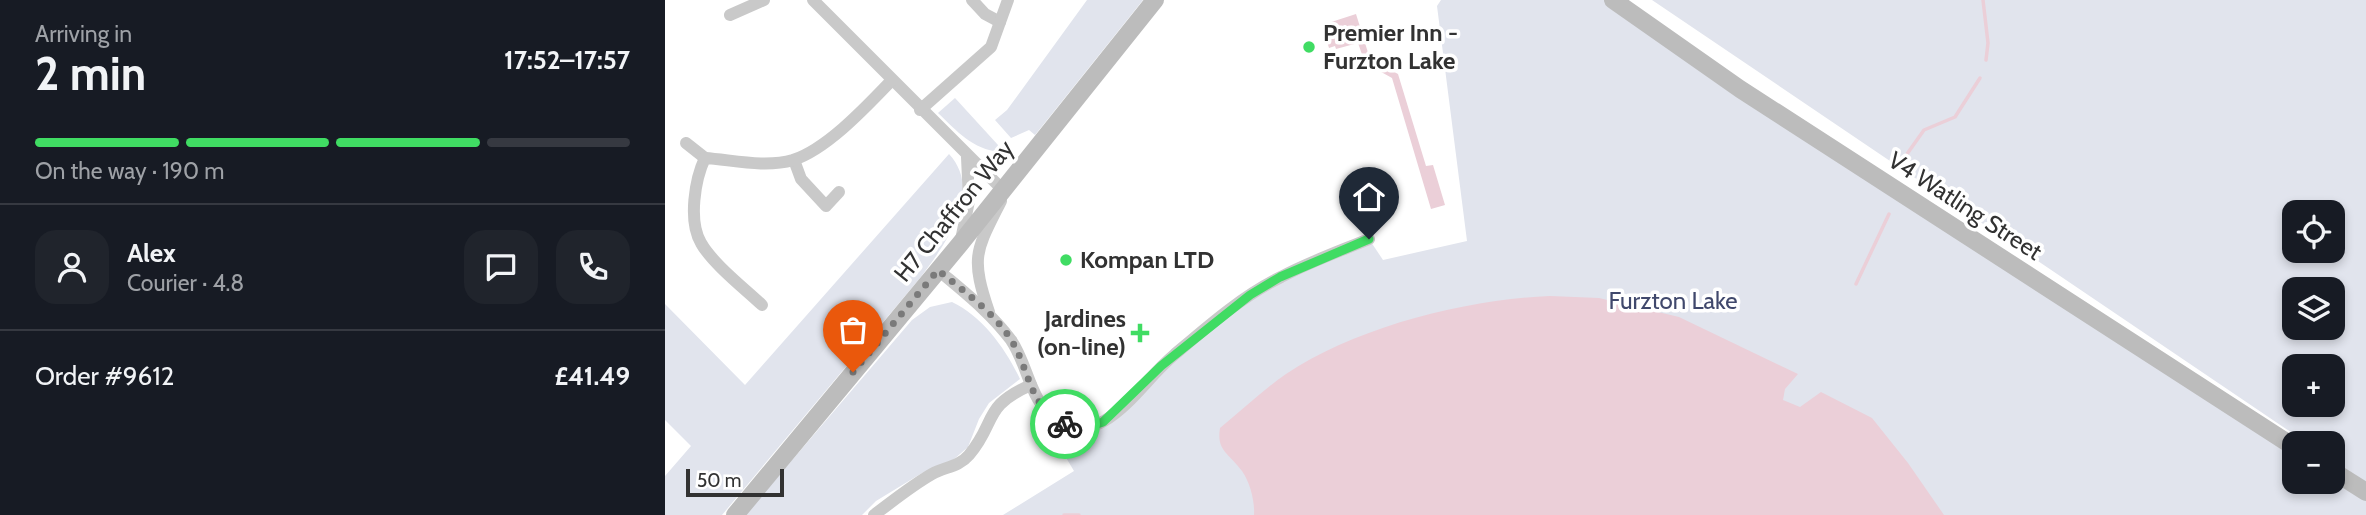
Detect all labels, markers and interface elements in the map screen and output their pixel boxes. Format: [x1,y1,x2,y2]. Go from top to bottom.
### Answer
place label: Premier Inn - Furzton Lake [1323,18,1458,75]
text: Arriving in [35,20,132,48]
marker: Premier Inn - Furzton Lake [1301,39,1317,55]
text: 17:52–17:57 [504,44,630,76]
text: 2 min [35,46,146,102]
street label: H7 Chaffron Way [888,134,1020,287]
street label: V4 Watling Street [1883,145,2048,266]
text: On the way · 190 m [35,157,224,185]
pin [1339,167,1399,239]
icon: home [1350,178,1388,216]
map controls [2282,200,2345,494]
button: locate [2282,200,2345,263]
button: person [35,230,109,304]
button: chat [464,230,538,304]
button: phone [556,230,630,304]
text: Alex [127,237,176,269]
place label: Kompan LTD [1080,245,1214,274]
marker: Kompan LTD [1058,252,1074,268]
text: Courier · 4.8 [127,269,244,297]
button: layers [2282,277,2345,340]
park label: Furzton Lake [1608,286,1738,315]
pin [823,300,883,372]
place label: Jardines (on-line) [1037,304,1126,361]
icon: bag [834,311,872,349]
marker: Jardines (on-line) [1132,325,1148,341]
button: + [2282,354,2345,417]
text: Order #9612 [35,360,174,392]
text: £41.49 [554,360,630,392]
courier [1030,389,1100,459]
icon: bike [1046,405,1084,443]
button: − [2282,431,2345,494]
scale bar [686,466,784,498]
text: 50 m [697,469,741,492]

